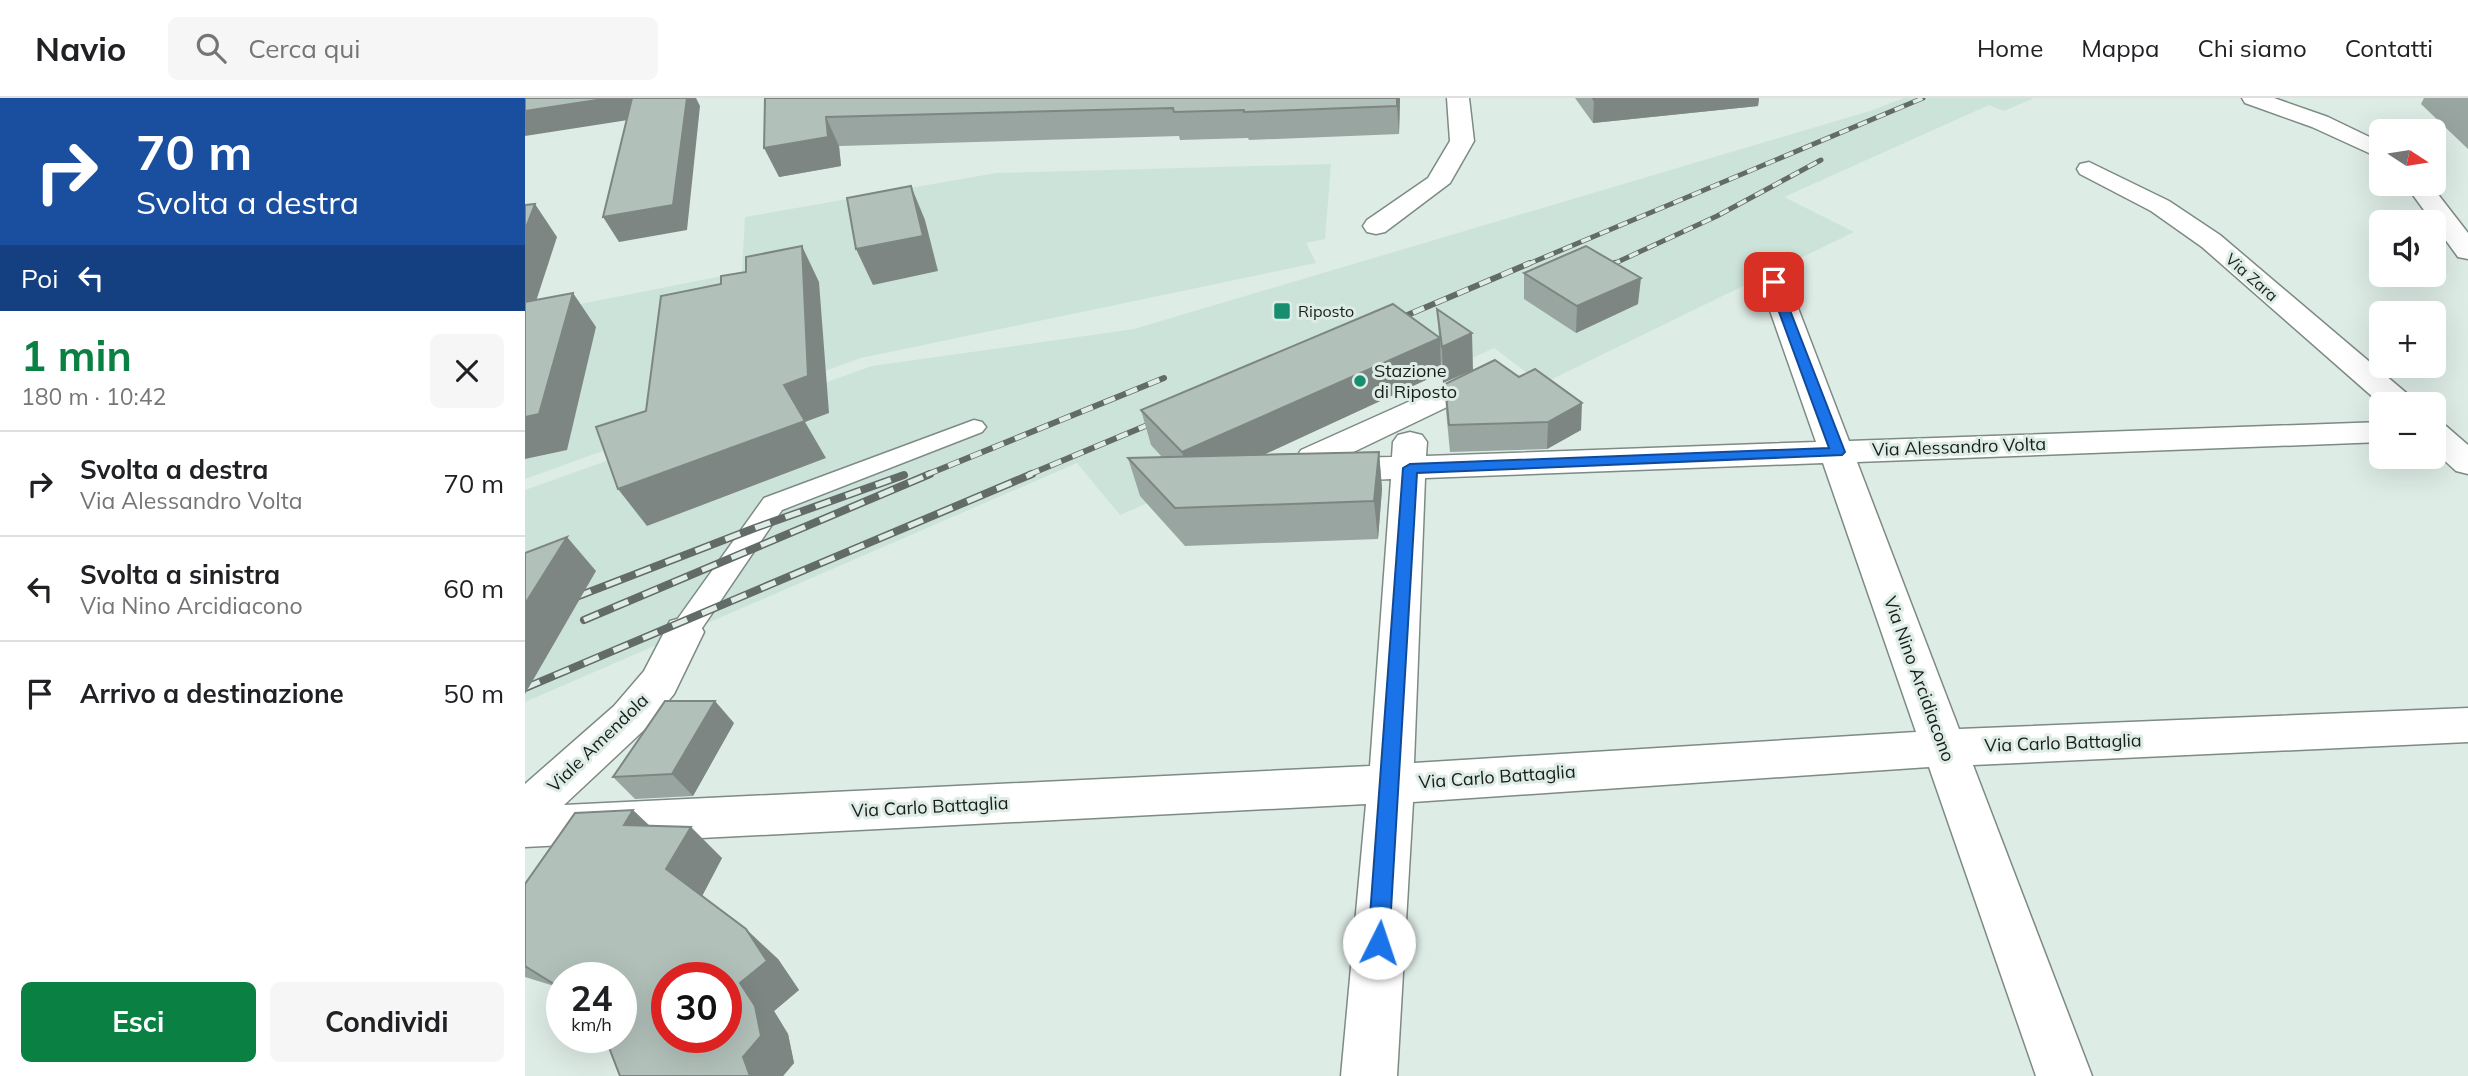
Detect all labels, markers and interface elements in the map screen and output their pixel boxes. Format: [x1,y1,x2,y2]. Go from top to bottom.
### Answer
search box [168,17,658,80]
text: Navio [35,28,126,69]
icon: search [192,29,230,67]
text: Cerca qui [248,32,361,65]
text: Home [1977,33,2043,63]
text: Mappa [2081,33,2159,63]
text: Chi siamo [2197,33,2307,63]
text: Contatti [2345,33,2433,63]
north arrow [2369,119,2447,196]
map controls [2369,119,2446,469]
text: 70 m [136,121,252,182]
icon: right [21,126,112,217]
text: Svolta a destra [136,182,359,222]
button: sound [2369,210,2446,287]
street label: Via Zara [2222,249,2282,305]
pin [1744,252,1804,312]
icon: left [72,259,110,297]
text: Poi [21,262,58,295]
icon: arrive [1755,263,1793,301]
marker: Riposto [1272,301,1292,321]
place label: Riposto [1298,301,1354,321]
button: + [2369,301,2446,378]
text: 1 min [21,329,132,382]
button: close [430,334,504,408]
place label: Stazione di Riposto [1374,359,1457,403]
marker: Stazione di Riposto [1352,373,1368,389]
text: 180 m · 10:42 [21,382,166,411]
button: − [2369,392,2446,469]
street label: Via Alessandro Volta [1872,432,2046,461]
text: Svolta a destra [80,453,268,486]
icon: right [21,465,59,503]
text: 70 m [443,467,504,500]
text: Via Alessandro Volta [80,486,303,515]
text: Svolta a sinistra [80,558,280,591]
icon: left [21,570,59,608]
text: 60 m [443,572,504,605]
text: Via Nino Arcidiacono [80,591,303,620]
street label: Via Nino Arcidiacono [1879,593,1960,765]
icon: arrive [21,675,59,713]
text: Arrivo a destinazione [80,677,344,710]
text: 50 m [443,677,504,710]
street label: Viale Amendola [542,689,653,797]
street label: Via Carlo Battaglia [1984,728,2142,757]
street label: Via Carlo Battaglia [1418,760,1576,793]
street label: Via Carlo Battaglia [851,791,1009,822]
position arrow [1342,906,1416,980]
speed limit sign: 30 [651,962,742,1053]
text: 24 [570,976,613,1020]
button: Esci [21,982,256,1062]
button: Condividi [270,982,504,1062]
text: km/h [571,1013,612,1036]

